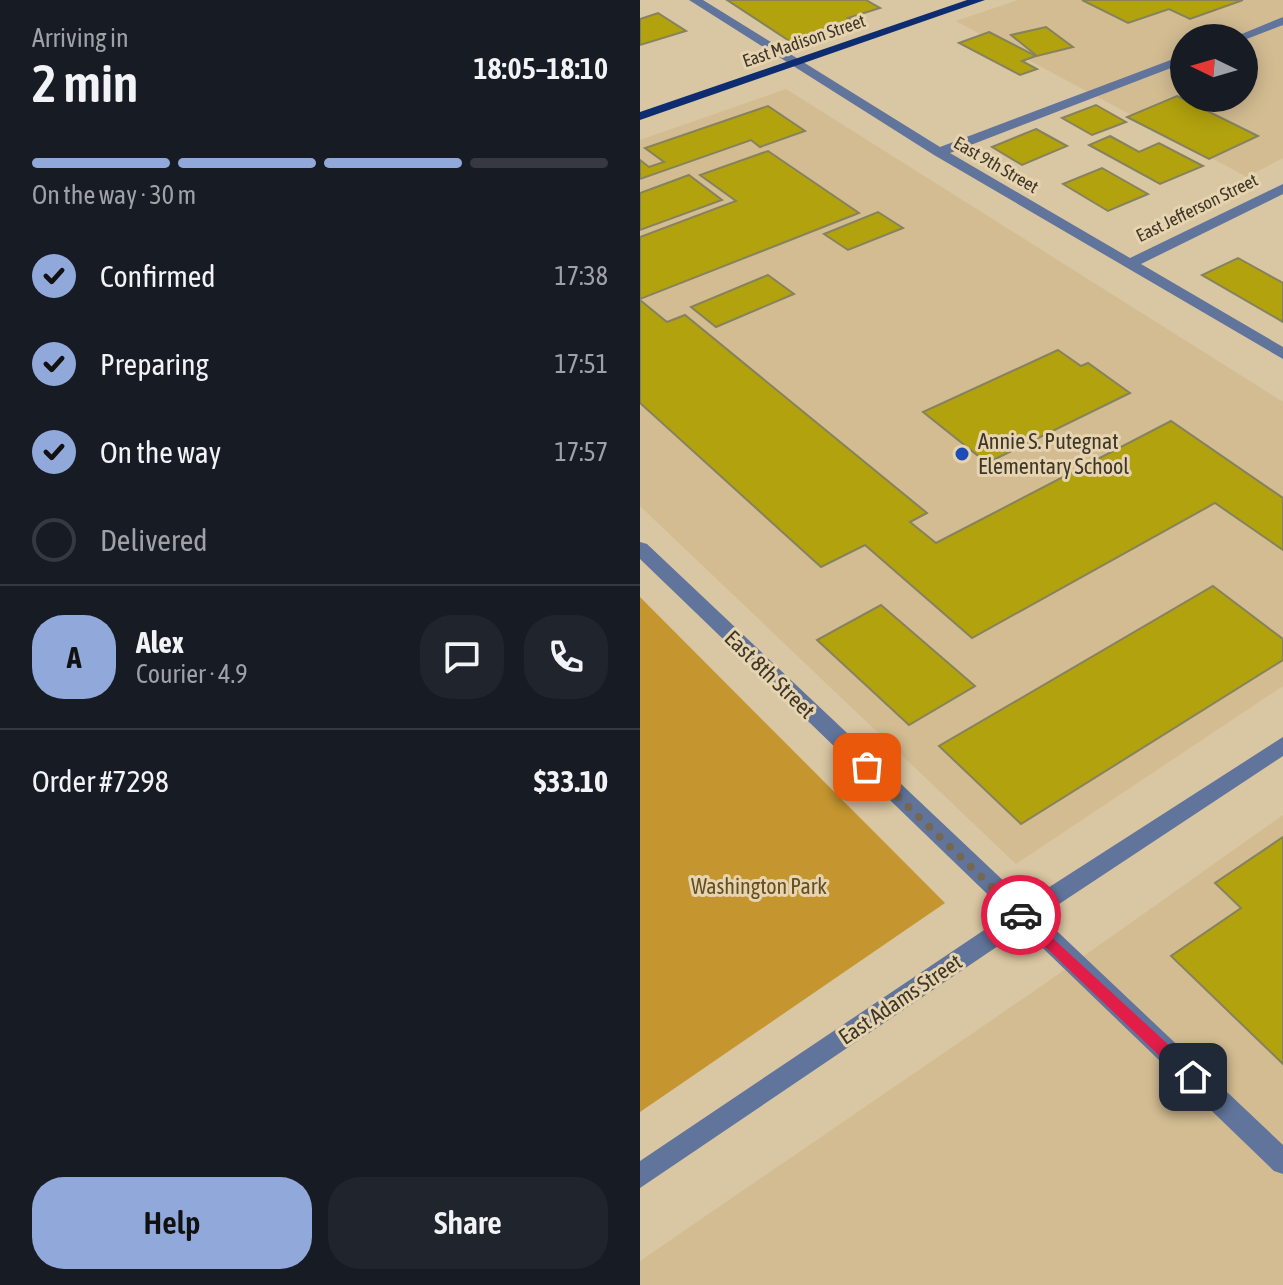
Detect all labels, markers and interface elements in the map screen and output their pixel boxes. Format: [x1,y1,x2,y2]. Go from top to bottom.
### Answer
street label: East Madison Street [740,10,868,71]
text: Arriving in [32,23,129,53]
north arrow [1170,24,1258,112]
map controls [1170,24,1258,112]
text: 18:05–18:10 [473,51,608,85]
text: 2 min [32,53,138,113]
street label: East 9th Street [950,132,1042,197]
street label: East Jefferson Street [1133,169,1261,246]
text: On the way · 30 m [32,180,196,210]
icon: check [32,254,76,298]
text: Confirmed [100,259,215,293]
text: 17:38 [554,261,608,291]
icon: check [32,342,76,386]
text: Preparing [100,347,209,381]
text: 17:51 [554,349,608,379]
place label: Annie S. Putegnat Elementary School [978,428,1129,479]
icon: check [32,430,76,474]
text: On the way [100,435,221,469]
text: 17:57 [554,437,608,467]
marker: Annie S. Putegnat Elementary School [953,445,971,463]
text: Delivered [100,523,208,557]
button: chat [420,615,504,699]
button: phone [524,615,608,699]
text: Alex [136,625,184,659]
street label: East 8th Street [719,625,821,723]
text: A [67,640,81,674]
text: Courier · 4.9 [136,659,247,689]
pin [833,733,901,801]
icon: bag [845,745,889,789]
text: Order #7298 [32,764,169,798]
text: $33.10 [534,764,608,798]
park label: Washington Park [691,873,827,899]
courier [981,875,1061,955]
icon: car [999,893,1043,937]
street label: East Adams Street [833,948,967,1050]
pin [1159,1043,1227,1111]
icon: home [1171,1055,1215,1099]
button: Help [32,1177,312,1269]
button: Share [328,1177,608,1269]

